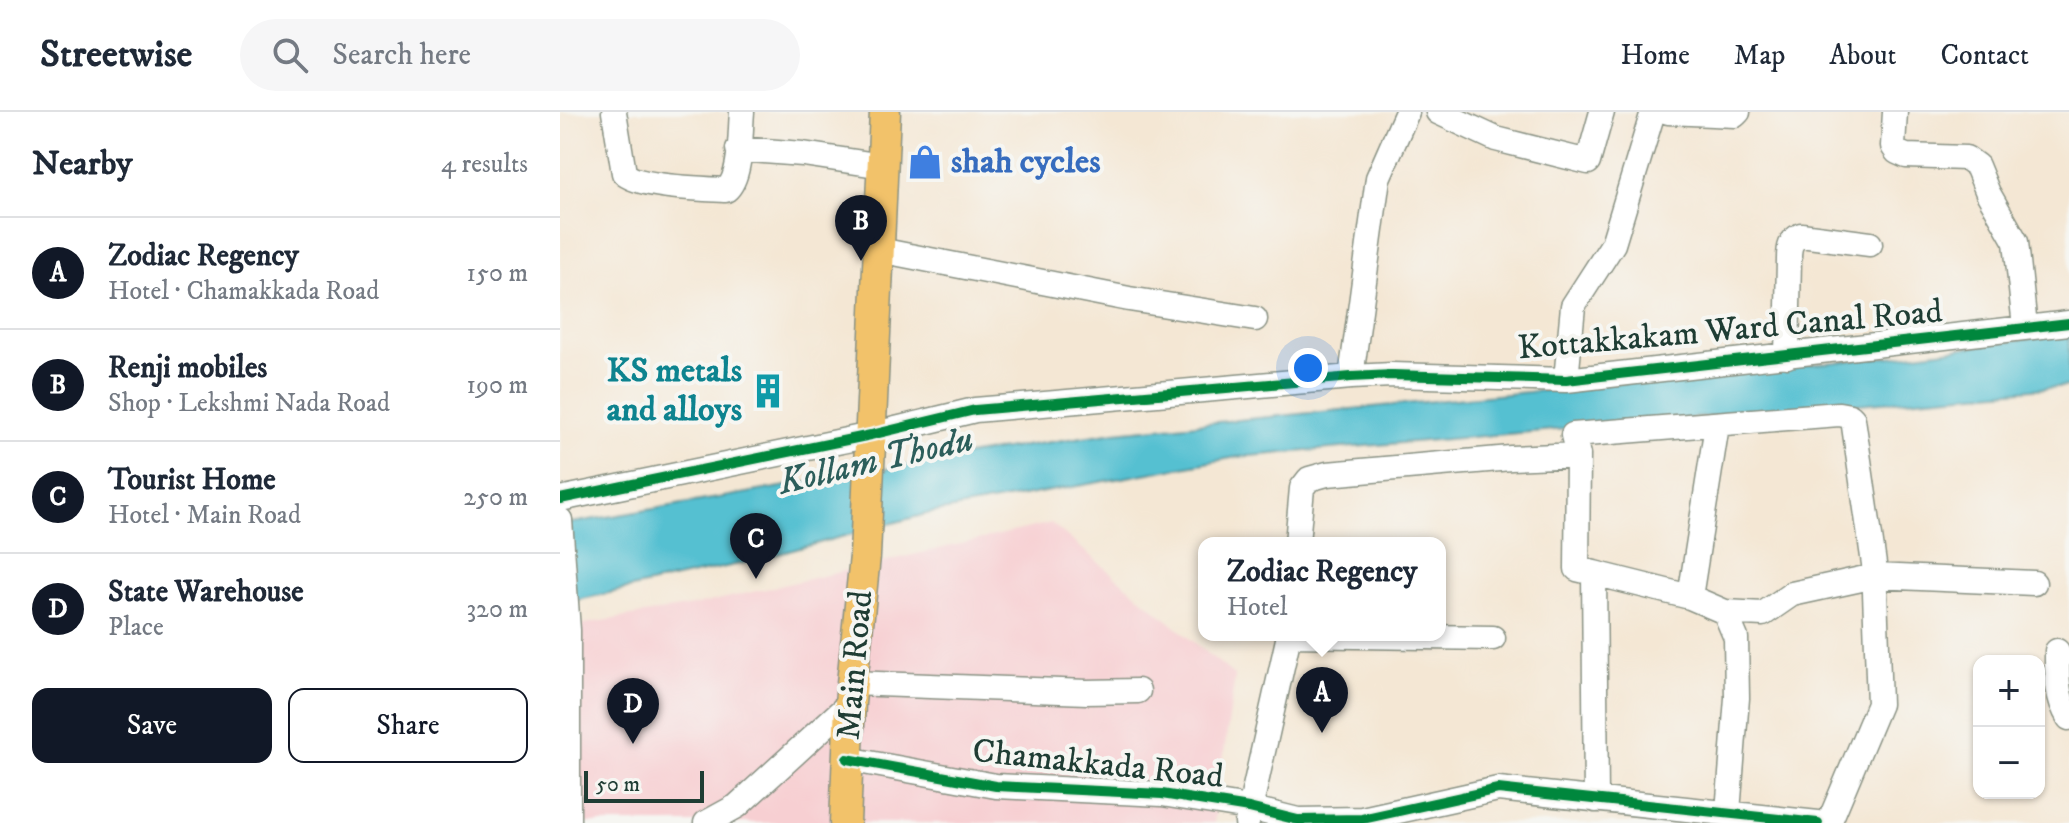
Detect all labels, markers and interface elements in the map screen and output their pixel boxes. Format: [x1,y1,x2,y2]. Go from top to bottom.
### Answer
search box [240,19,800,91]
text: Streetwise [40,31,192,79]
icon: search [268,33,312,77]
text: Search here [332,37,471,74]
text: Home [1621,38,1690,73]
text: Map [1734,38,1785,73]
text: About [1829,38,1896,73]
text: Contact [1940,38,2029,73]
place label: shah cycles [951,141,1101,183]
text: Nearby [32,143,133,185]
shop icon: shah cycles [906,143,944,181]
text: 4 results [441,148,528,181]
pin: B [835,195,887,261]
text: Zodiac Regency [108,238,299,275]
text: A [50,257,66,290]
text: 150 m [467,257,528,290]
text: Hotel · Chamakkada Road [108,275,379,308]
street label: Kottakkakam Ward Canal Road [1516,291,1944,369]
your location [1288,348,1328,388]
text: Renji mobiles [108,350,267,387]
place label: KS metals and alloys [607,350,742,431]
text: B [50,369,66,402]
text: 190 m [466,369,528,402]
building icon: KS metals and alloys [749,372,787,410]
text: Shop · Lekshmi Nada Road [108,387,390,420]
water label: Kollam Thodu [772,417,978,506]
text: Tourist Home [108,462,276,499]
text: C [49,481,67,514]
text: 250 m [463,481,528,514]
text: Hotel · Main Road [108,499,301,532]
pin: C [730,513,782,579]
popup [1198,537,1446,641]
text: Zodiac Regency [1227,554,1417,591]
text: State Warehouse [108,574,304,611]
street label: Main Road [828,589,882,741]
text: Hotel [1227,591,1288,624]
text: D [48,593,68,626]
text: 320 m [466,593,528,626]
text: Place [108,611,164,644]
map controls [1973,655,2045,799]
button: + [1973,655,2045,727]
pin: A [1296,667,1348,733]
pin: D [607,678,659,744]
button: Save [32,688,272,763]
button: Share [288,688,528,763]
button: − [1973,727,2045,799]
street label: Chamakkada Road [970,730,1226,798]
scale bar [584,767,704,803]
text: 50 m [596,771,640,798]

